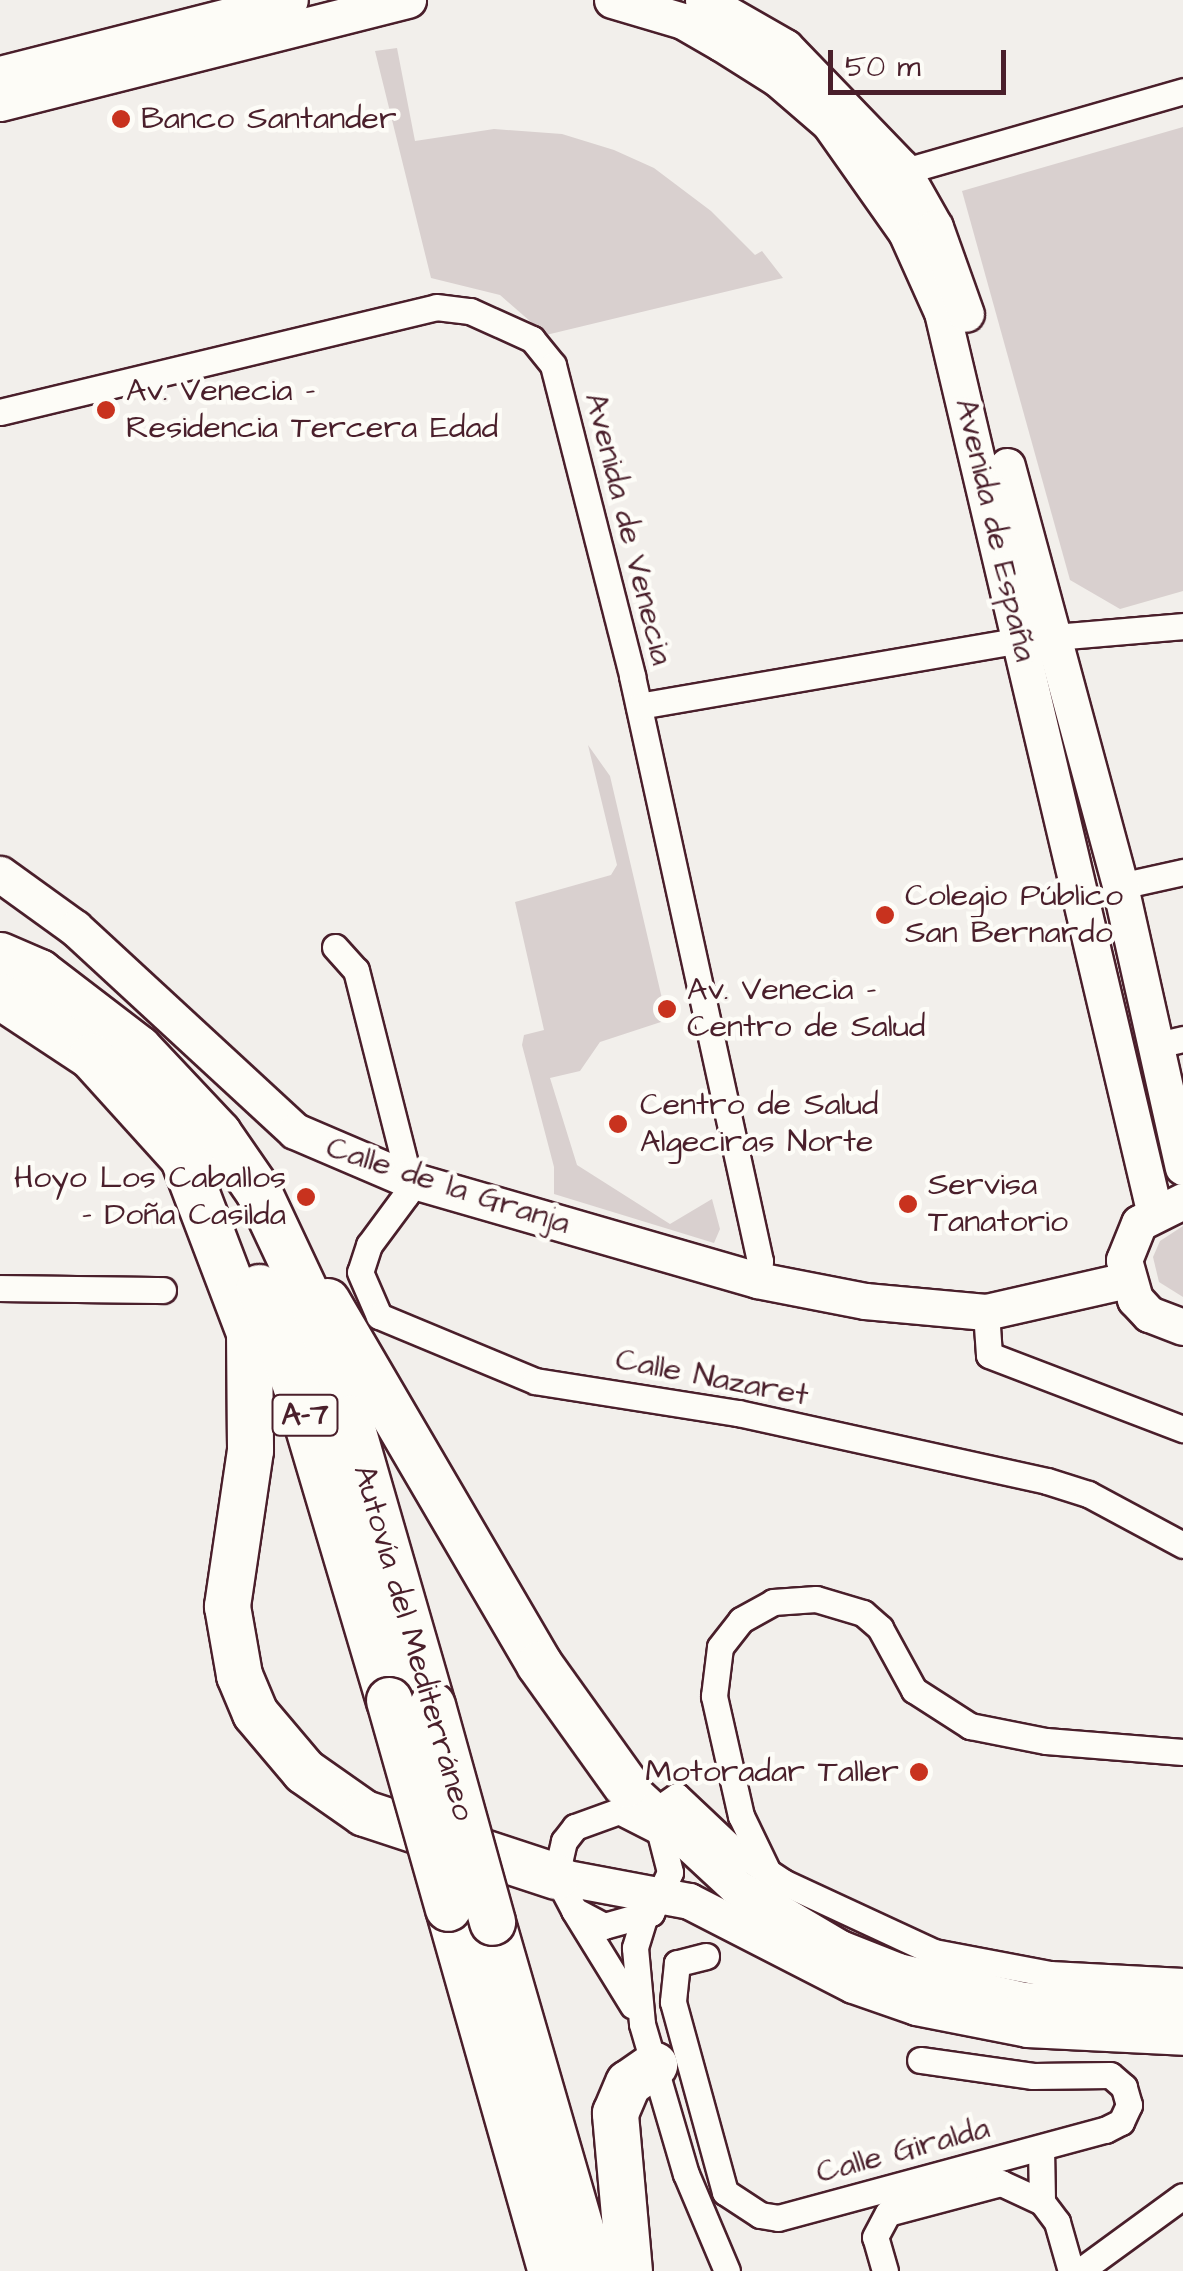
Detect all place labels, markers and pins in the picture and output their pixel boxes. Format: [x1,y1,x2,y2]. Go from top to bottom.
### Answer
place label: Banco Santander [141,100,397,138]
marker: Banco Santander [110,108,132,130]
place label: Av. Venecia - Residencia Tercera Edad [126,373,498,448]
marker: Av. Venecia - Residencia Tercera Edad [95,399,117,421]
place label: Colegio Público San Bernardo [905,878,1123,953]
marker: Colegio Público San Bernardo [874,904,896,926]
place label: Av. Venecia - Centro de Salud [687,972,925,1047]
marker: Av. Venecia - Centro de Salud [656,998,678,1020]
place label: Centro de Salud Algeciras Norte [640,1087,878,1162]
marker: Centro de Salud Algeciras Norte [605,1111,631,1137]
place label: Hoyo Los Caballos - Doña Casilda [14,1160,286,1235]
place label: Servisa Tanatorio [928,1167,1068,1242]
marker: Hoyo Los Caballos - Doña Casilda [295,1186,317,1208]
marker: Servisa Tanatorio [897,1193,919,1215]
place label: Motoradar Taller [645,1753,899,1791]
marker: Motoradar Taller [908,1761,930,1783]

